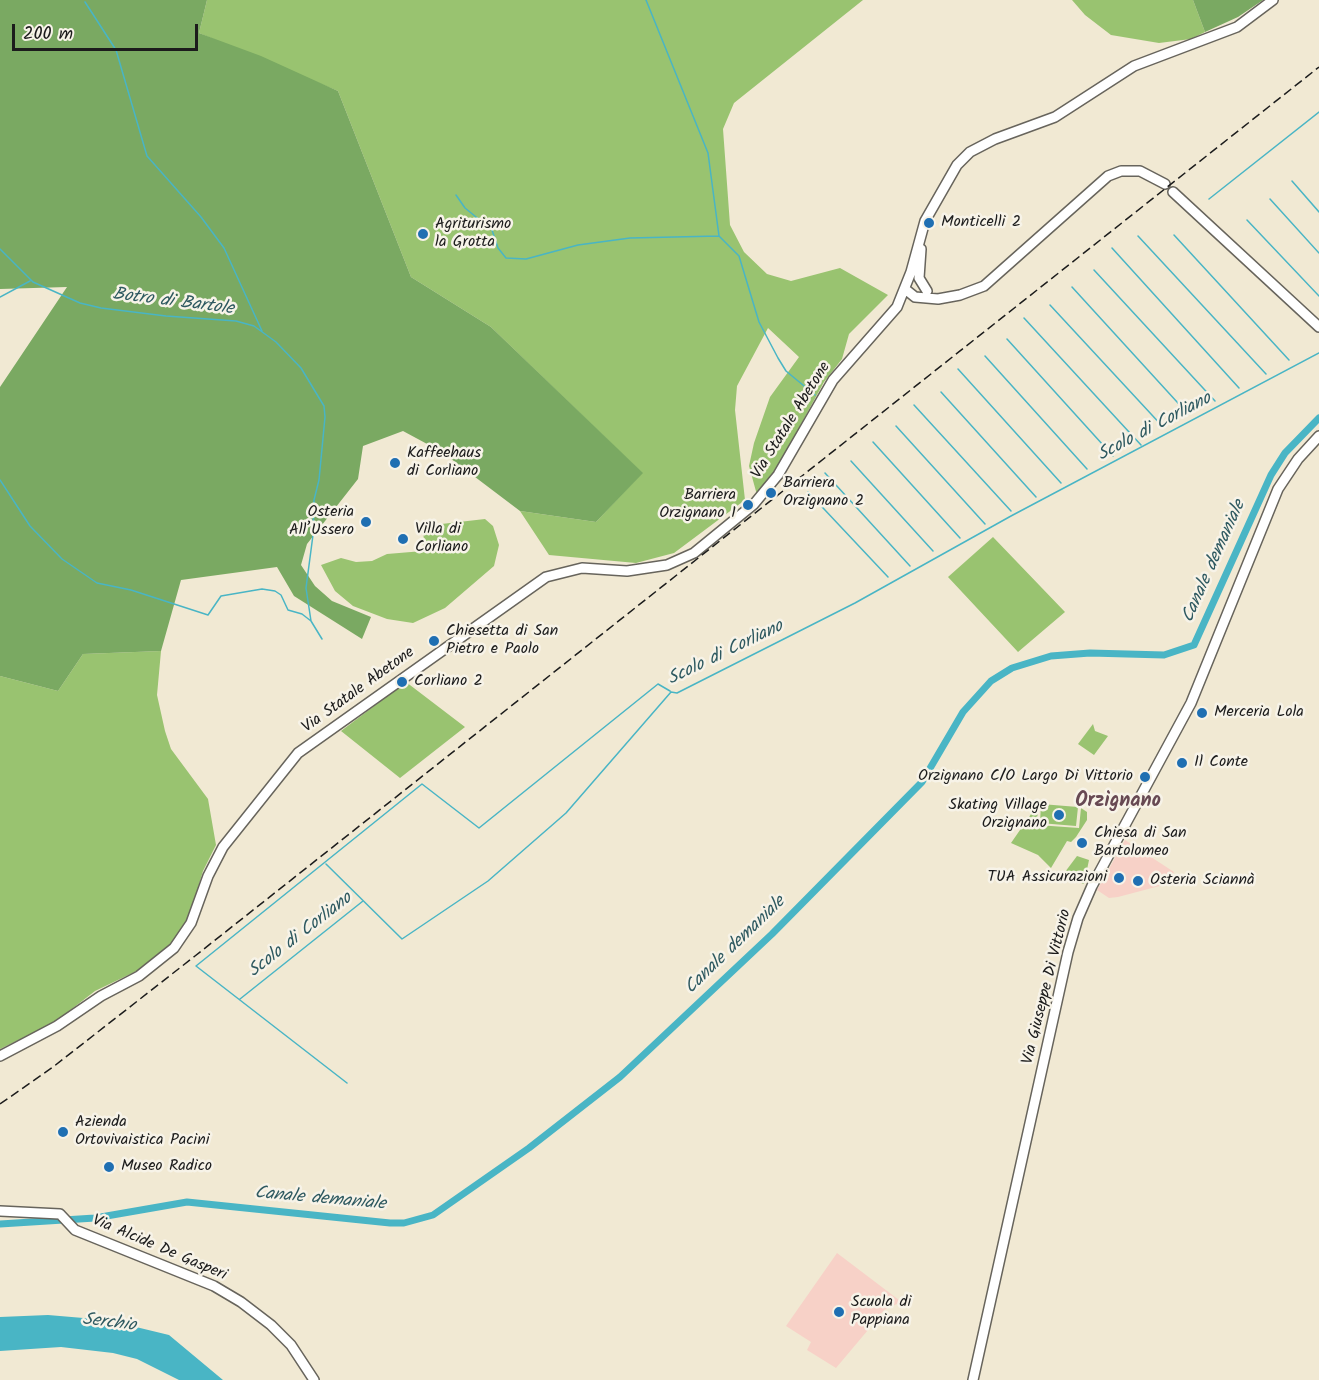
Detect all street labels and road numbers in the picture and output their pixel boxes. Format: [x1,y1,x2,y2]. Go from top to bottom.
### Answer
street label: Via Statale Abetone [748,359,836,483]
street label: Via Statale Abetone [299,644,419,738]
street label: Via Giuseppe Di Vittorio [1019,907,1077,1067]
street label: Via Alcide De Gasperi [89,1212,229,1286]

